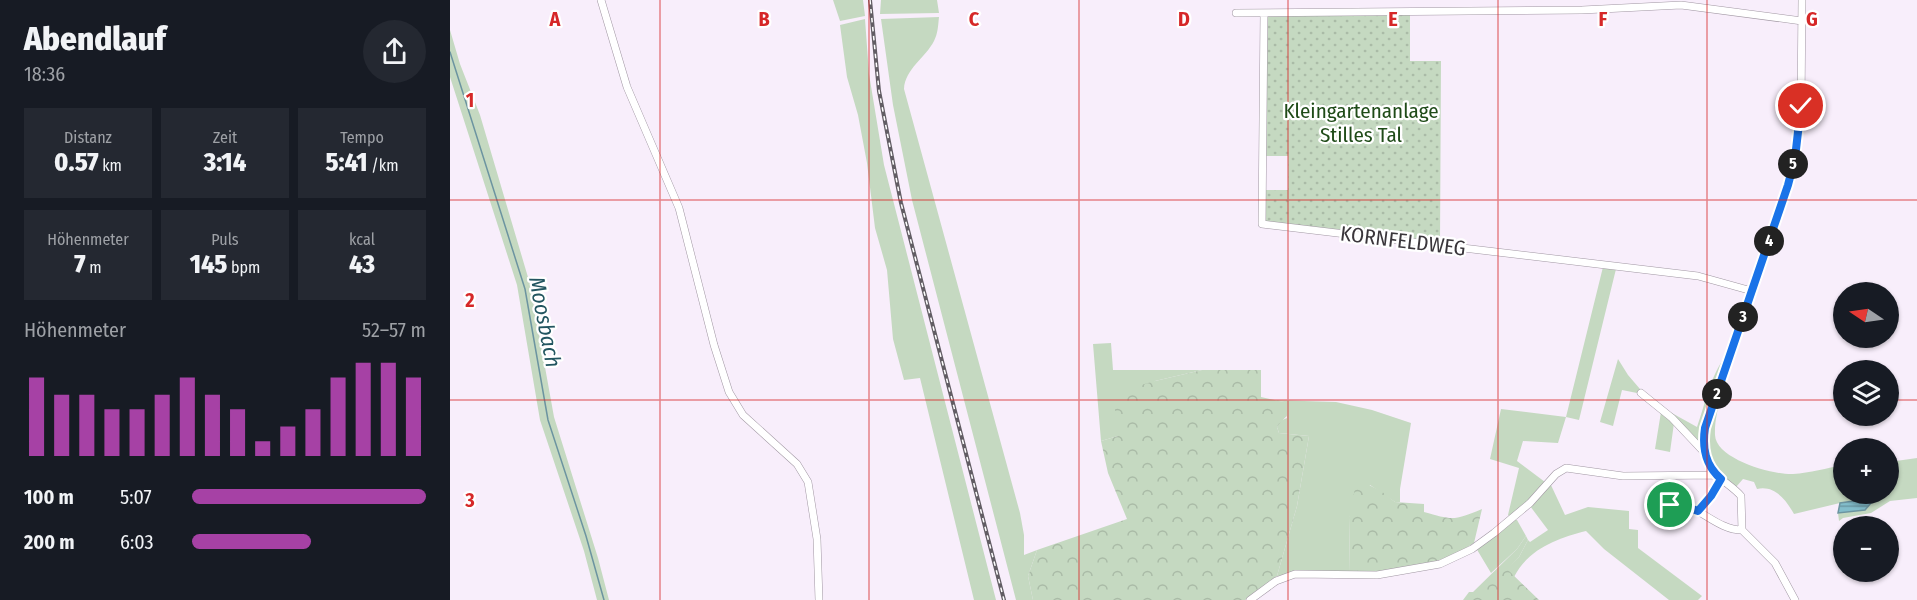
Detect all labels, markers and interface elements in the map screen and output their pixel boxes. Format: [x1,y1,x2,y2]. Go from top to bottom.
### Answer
text: A [549,7,562,31]
text: B [758,7,770,31]
text: C [969,7,980,31]
text: D [1178,7,1190,31]
text: E [1388,7,1398,31]
text: F [1599,7,1608,31]
text: G [1806,7,1818,31]
text: Abendlauf [24,19,166,59]
button: share [363,20,426,83]
text: 18:36 [24,62,65,86]
pin [1775,80,1826,131]
text: 1 [466,88,474,112]
icon: check [1784,89,1817,122]
park label: Kleingartenanlage Stilles Tal [1283,98,1439,148]
text: Distanz [64,128,112,147]
text: Zeit [213,128,237,147]
text: Tempo [340,128,384,147]
text: 0.57 [54,147,98,178]
text: 3:14 [204,147,246,178]
text: 5:41 [326,147,367,178]
pin: 5 [1778,149,1808,179]
text: 5 [1789,154,1797,173]
text: km [98,156,122,175]
text: /km [367,156,398,175]
street label: KORNFELDWEG [1339,220,1467,262]
pin: 4 [1754,226,1784,256]
text: Höhenmeter [47,230,129,249]
text: Puls [211,230,239,249]
text: kcal [349,230,375,249]
text: 4 [1765,231,1773,250]
text: 7 [74,249,86,280]
text: 145 [190,249,227,280]
text: 43 [349,249,375,280]
text: m [86,258,102,277]
text: bpm [227,258,260,277]
water label: Moosbach [523,274,567,370]
north arrow [1833,282,1899,348]
map controls [1833,282,1899,582]
text: 2 [464,288,475,312]
pin: 3 [1728,302,1758,332]
text: 3 [1739,307,1747,326]
text: Höhenmeter [24,318,126,342]
text: 52–57 m [362,318,426,342]
button: layers [1833,360,1899,426]
pin: 2 [1702,379,1732,409]
text: 2 [1713,384,1721,403]
button: + [1833,438,1899,504]
pin [1644,479,1695,530]
text: 100 m [24,485,74,509]
text: 5:07 [120,485,152,509]
text: 3 [464,488,475,512]
icon: arrive [1653,488,1686,521]
button: − [1833,516,1899,582]
text: 200 m [24,530,75,554]
text: 6:03 [120,530,153,554]

